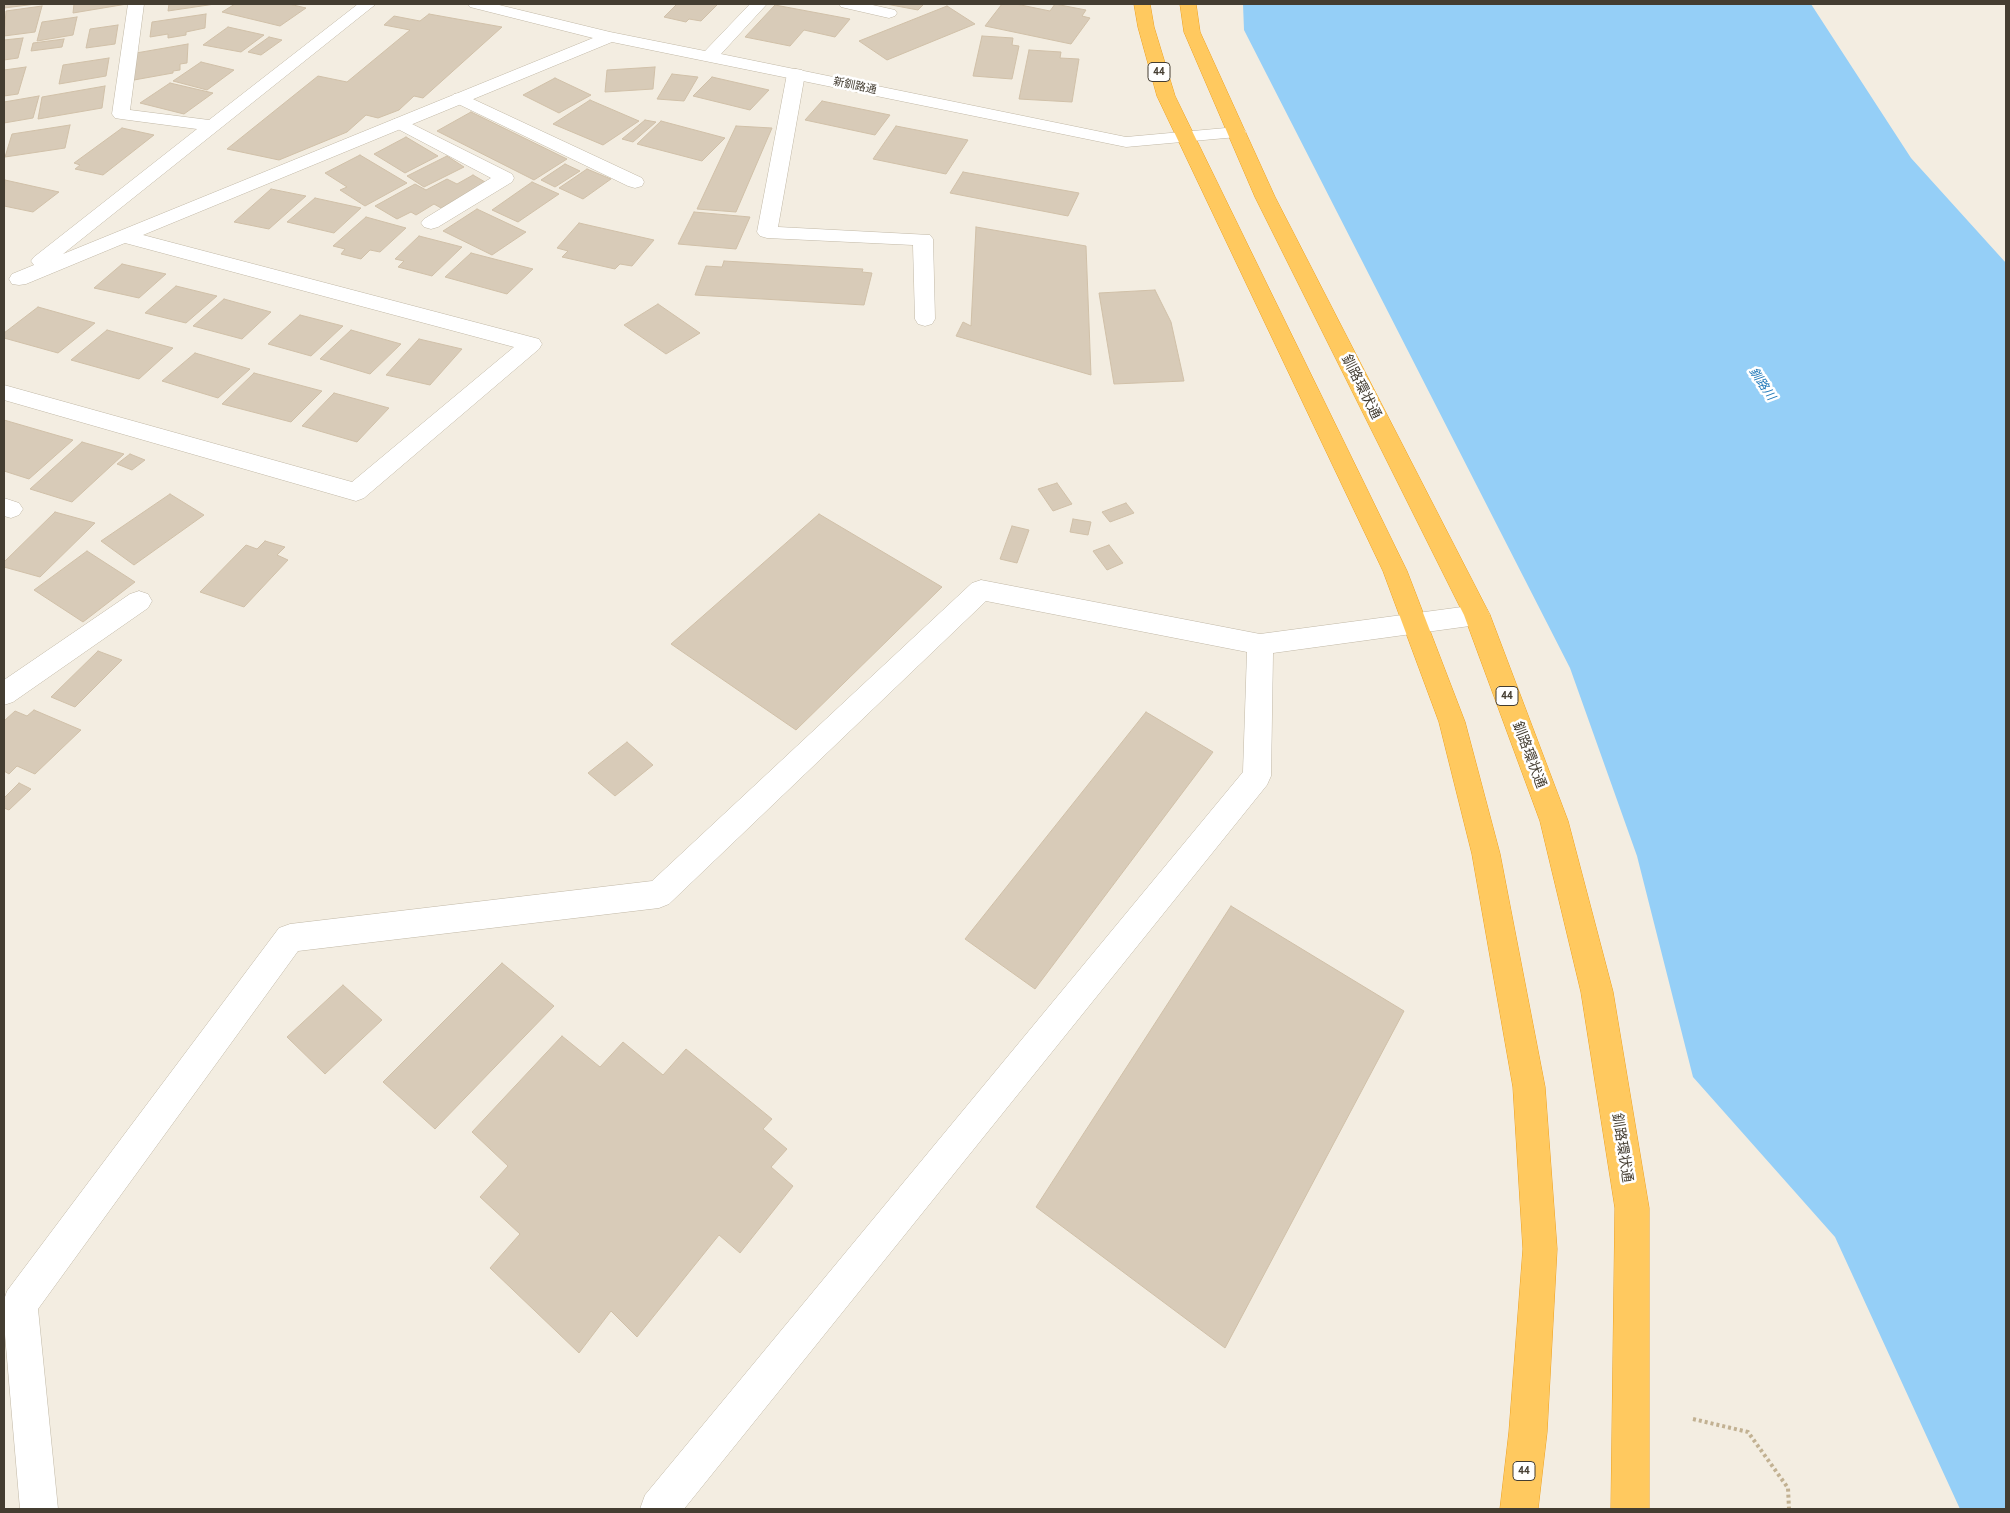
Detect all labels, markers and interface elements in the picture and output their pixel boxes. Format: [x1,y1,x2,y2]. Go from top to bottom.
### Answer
road number: 44 [1148,62,1170,82]
street label: 新釧路通 [832,75,878,97]
street label: 釧路環状通 [1338,352,1384,422]
water label: 釧路川 [1746,365,1778,403]
road number: 44 [1496,686,1518,706]
street label: 釧路環状通 [1509,719,1549,791]
street label: 釧路環状通 [1608,1112,1636,1184]
road number: 44 [1513,1462,1535,1480]

